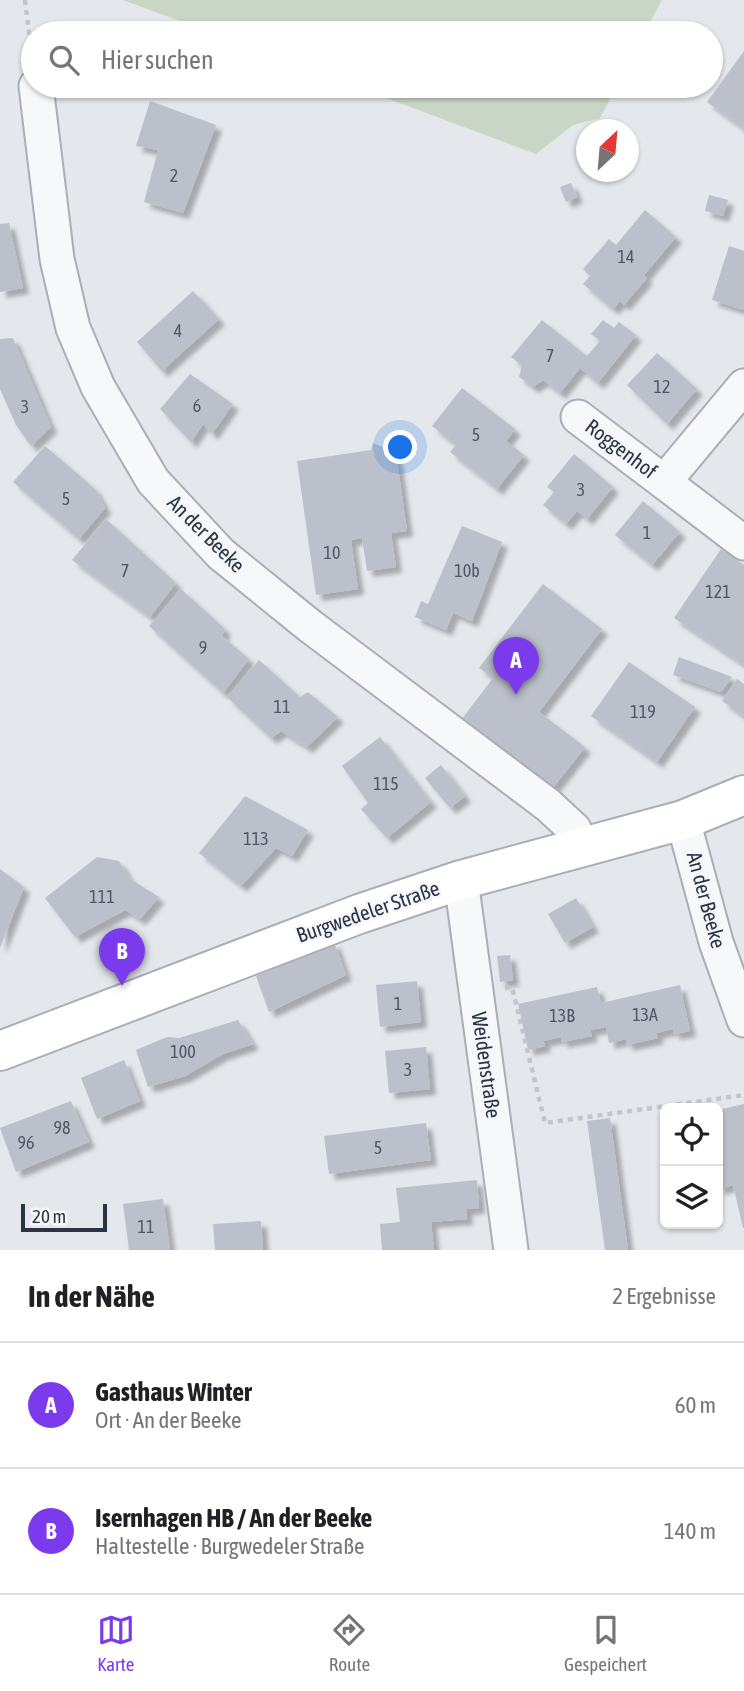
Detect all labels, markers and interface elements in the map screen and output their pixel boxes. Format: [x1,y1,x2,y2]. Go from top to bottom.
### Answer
search box [21,21,723,98]
icon: search [45,41,83,79]
text: Hier suchen [101,45,214,75]
north arrow [576,119,639,182]
house number: 2 [170,165,178,186]
house number: 14 [618,246,634,267]
house number: 4 [174,320,182,341]
house number: 7 [546,345,554,366]
house number: 12 [654,376,670,397]
house number: 6 [193,395,201,416]
house number: 3 [21,396,29,417]
street label: Roggenhof [581,414,662,483]
house number: 5 [472,424,480,445]
your location [383,430,417,464]
house number: 3 [577,479,585,500]
house number: 5 [62,488,70,509]
street label: An der Beeke [163,490,250,577]
house number: 1 [643,522,651,543]
house number: 10 [324,542,340,563]
house number: 7 [121,560,129,581]
house number: 10b [454,560,480,581]
house number: 121 [705,581,731,602]
house number: 9 [199,637,207,658]
pin: A [493,637,539,695]
house number: 11 [274,696,290,717]
house number: 119 [630,701,656,722]
house number: 115 [373,773,399,794]
house number: 113 [243,828,269,849]
street label: An der Beeke [683,849,731,951]
street label: Burgwedeler Straße [293,875,442,947]
house number: 111 [89,886,115,907]
pin: B [99,928,145,986]
house number: 1 [394,993,402,1014]
house number: 13A [632,1004,658,1025]
house number: 13B [549,1005,575,1026]
street label: Weidenstraße [468,1010,506,1120]
house number: 100 [170,1041,196,1062]
house number: 3 [404,1059,412,1080]
map controls [660,1103,723,1229]
button: locate [660,1103,723,1166]
house number: 98 [54,1117,70,1138]
house number: 96 [18,1132,34,1153]
house number: 5 [374,1137,382,1158]
button: layers [660,1166,723,1229]
scale bar [21,1201,107,1233]
text: 20 m [32,1205,66,1227]
house number: 11 [138,1216,154,1237]
text: In der Nähe [28,1279,155,1313]
text: 2 Ergebnisse [612,1283,716,1309]
text: Gasthaus Winter [95,1377,252,1407]
text: A [45,1392,57,1418]
text: 60 m [675,1392,716,1418]
text: Ort · An der Beeke [95,1407,241,1433]
text: Isernhagen HB / An der Beeke [95,1503,372,1533]
text: B [46,1518,56,1544]
text: 140 m [664,1518,716,1544]
text: Haltestelle · Burgwedeler Straße [95,1533,365,1559]
tab: Karte [97,1611,135,1675]
tab: Route [329,1611,370,1675]
tab: Gespeichert [564,1611,647,1675]

